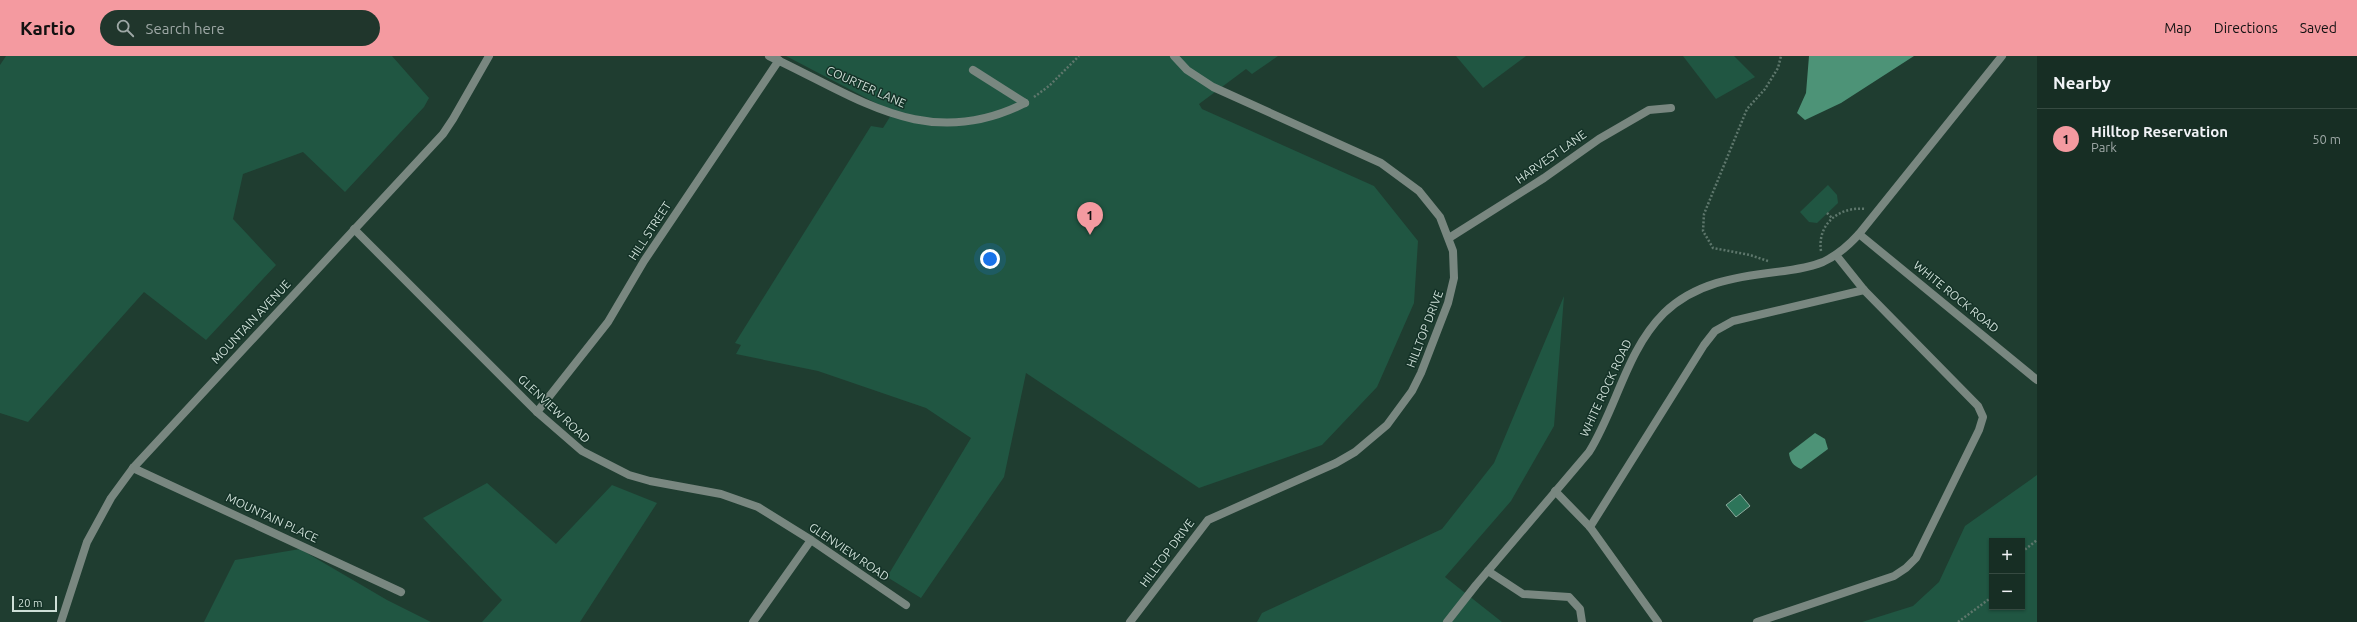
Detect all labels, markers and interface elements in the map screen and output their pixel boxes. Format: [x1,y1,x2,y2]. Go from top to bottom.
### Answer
search box [100,10,380,46]
text: Kartio [20,17,76,39]
icon: search [114,17,136,39]
text: Search here [146,20,225,37]
text: Map [2164,20,2192,36]
text: Directions [2214,20,2278,36]
text: Saved [2300,20,2337,36]
street label: COURTER LANE [825,63,908,110]
text: Nearby [2053,73,2111,92]
text: Hilltop Reservation [2091,123,2228,140]
street label: HARVEST LANE [1513,127,1589,186]
text: 1 [2062,132,2070,146]
text: 50 m [2312,132,2341,146]
text: Park [2091,140,2117,154]
street label: HILL STREET [626,199,673,262]
pin: 1 [1077,202,1103,235]
your location [980,249,1000,269]
street label: WHITE ROCK ROAD [1911,258,2002,335]
street label: MOUNTAIN AVENUE [208,277,293,366]
street label: HILLTOP DRIVE [1404,288,1445,369]
street label: WHITE ROCK ROAD [1577,337,1634,438]
street label: GLENVIEW ROAD [516,372,593,445]
street label: MOUNTAIN PLACE [224,491,321,545]
street label: HILLTOP DRIVE [1137,516,1196,589]
street label: GLENVIEW ROAD [807,520,892,583]
map controls [1989,538,2025,610]
button: + [1989,538,2025,574]
button: − [1989,574,2025,610]
scale bar [12,594,57,613]
text: 20 m [18,597,42,609]

